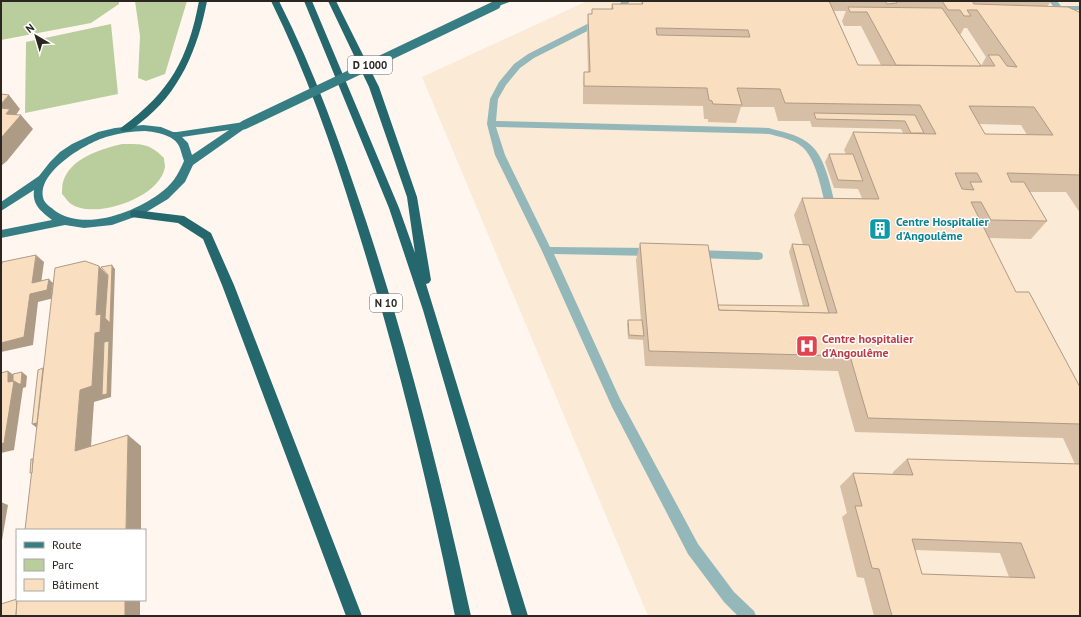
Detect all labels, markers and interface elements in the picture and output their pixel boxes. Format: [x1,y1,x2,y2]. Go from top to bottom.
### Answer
north arrow [16,16,56,56]
text: N [23,20,37,36]
road number: D 1000 [348,56,392,74]
place label: Centre Hospitalier d'Angoulême [896,214,989,243]
building icon: Centre Hospitalier d'Angoulême [867,216,893,242]
road number: N 10 [370,294,402,312]
place label: Centre hospitalier d'Angoulême [822,331,914,360]
hospital icon: Centre hospitalier d'Angoulême [794,333,820,359]
legend [16,529,146,601]
text: Route [52,537,82,552]
text: Parc [52,557,74,572]
text: Bâtiment [52,577,99,592]

